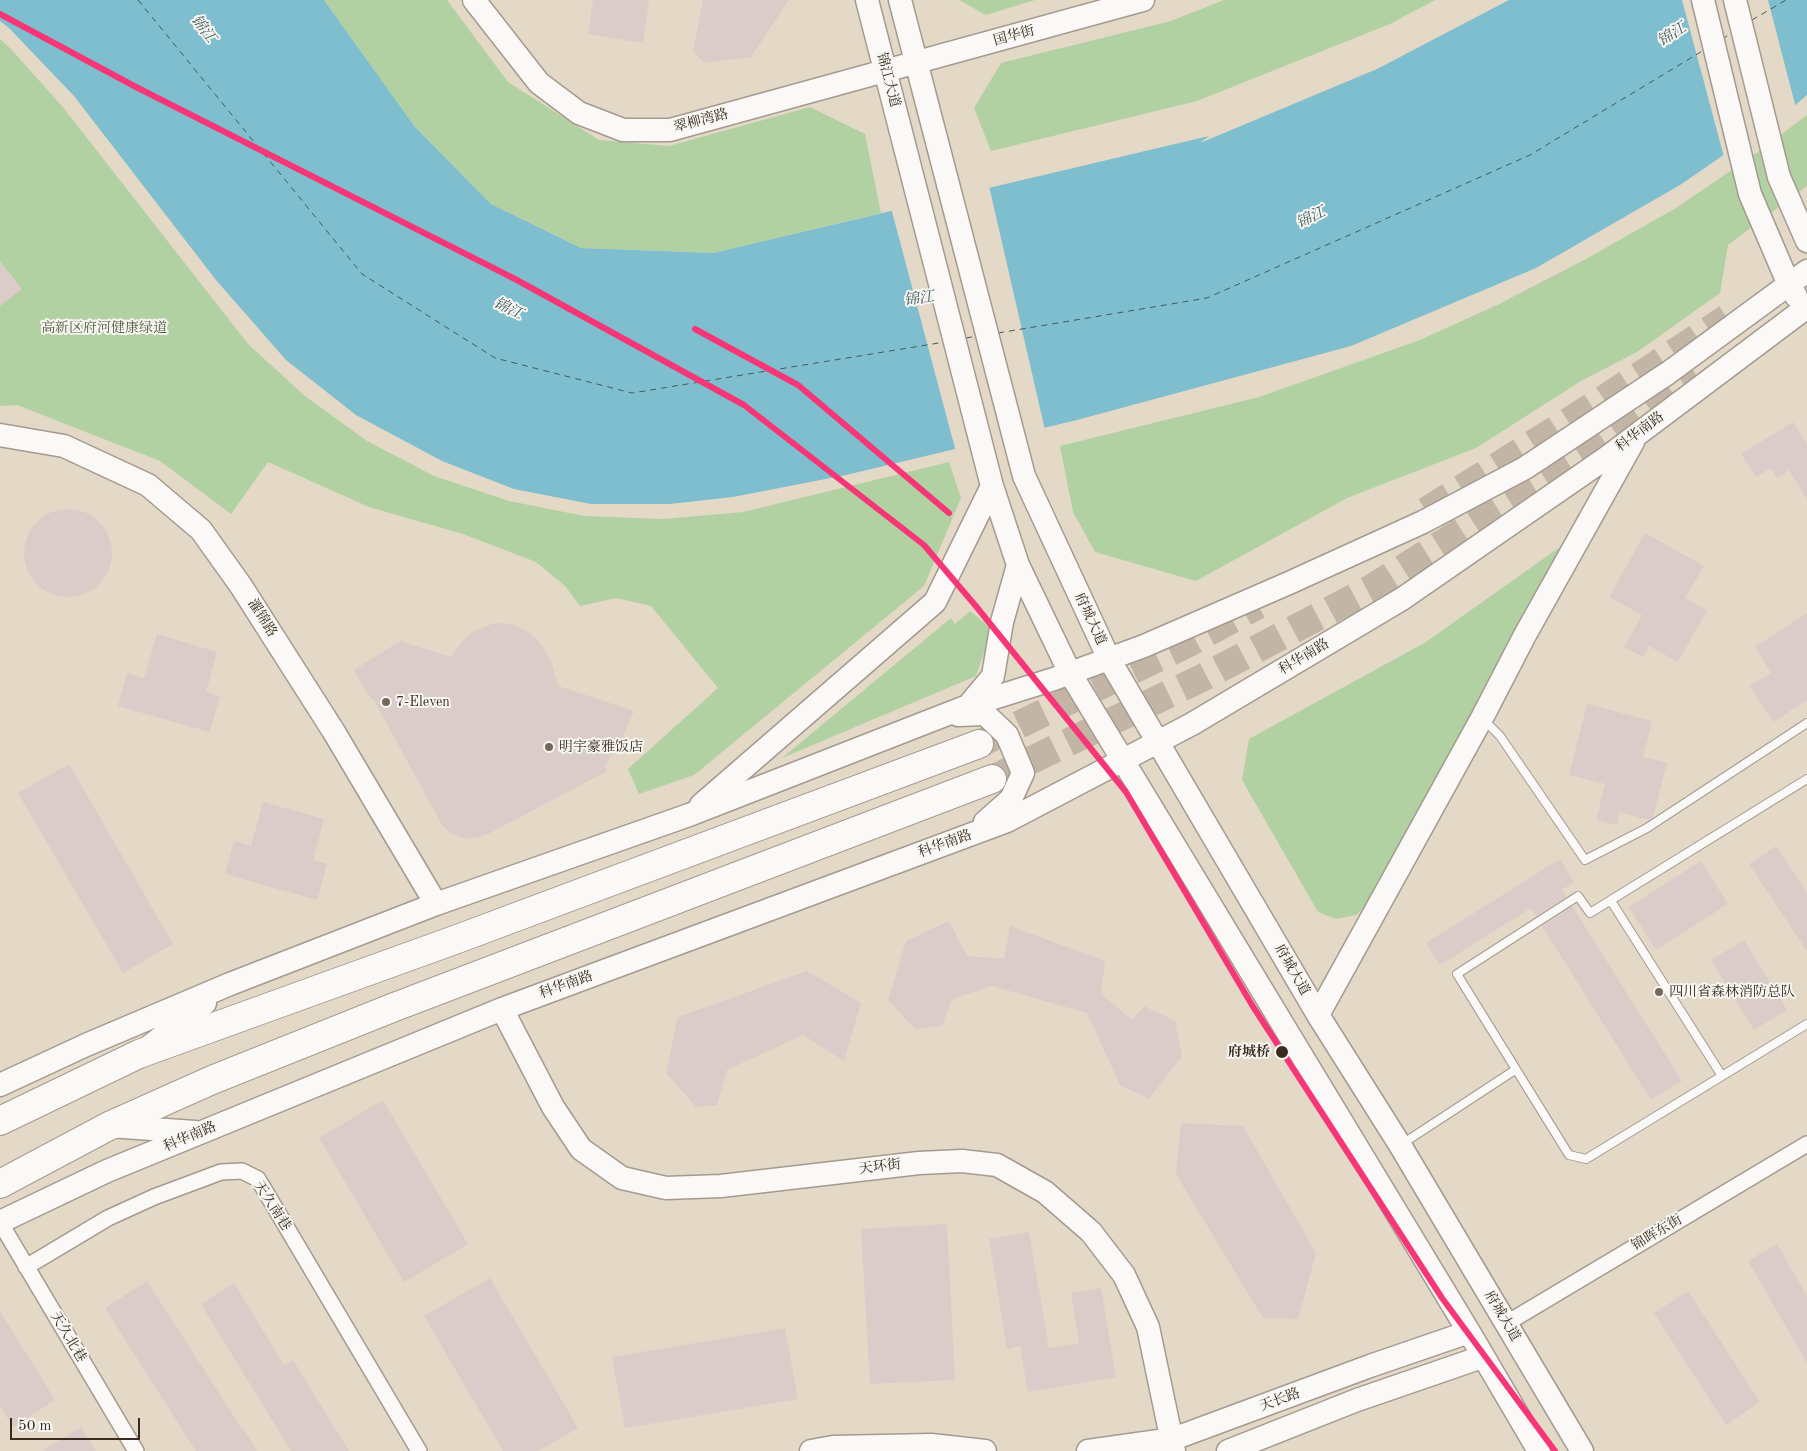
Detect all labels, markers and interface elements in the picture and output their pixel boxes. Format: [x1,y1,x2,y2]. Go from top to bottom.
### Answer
water label: 锦江 [187,12,219,46]
water label: 锦江 [1655,19,1689,51]
street label: 国华街 [992,22,1036,50]
street label: 锦江大道 [873,51,903,109]
street label: 翠柳湾路 [672,106,730,136]
water label: 锦江 [1294,203,1328,233]
water label: 锦江 [903,288,935,310]
water label: 锦江 [491,294,525,324]
park label: 高新区府河健康绿道 [41,320,167,336]
street label: 科华南路 [1613,408,1667,456]
street label: 府城大道 [1071,590,1109,648]
street label: 濯锦路 [244,596,280,640]
street label: 科华南路 [1276,635,1332,679]
place label: 7-Eleven [396,694,450,710]
marker: 7-Eleven [380,696,392,708]
place label: 明宇豪雅饭店 [559,739,643,755]
marker: 明宇豪雅饭店 [543,741,555,753]
street label: 科华南路 [916,827,974,861]
street label: 府城大道 [1271,942,1313,998]
street label: 科华南路 [537,968,595,1002]
place label: 四川省森林消防总队 [1669,984,1795,1000]
marker: 四川省森林消防总队 [1653,986,1665,998]
place label: 府城桥 [1228,1044,1270,1060]
marker: 府城桥 [1274,1044,1290,1060]
street label: 科华南路 [161,1118,219,1156]
street label: 天环街 [858,1156,902,1178]
street label: 天久南巷 [250,1178,294,1234]
street label: 锦晖东街 [1629,1211,1685,1255]
street label: 府城大道 [1480,1288,1524,1344]
street label: 天久北巷 [46,1309,90,1365]
street label: 天长路 [1257,1385,1303,1415]
scale bar [12,1408,142,1440]
text: 50 m [18,1419,52,1434]

